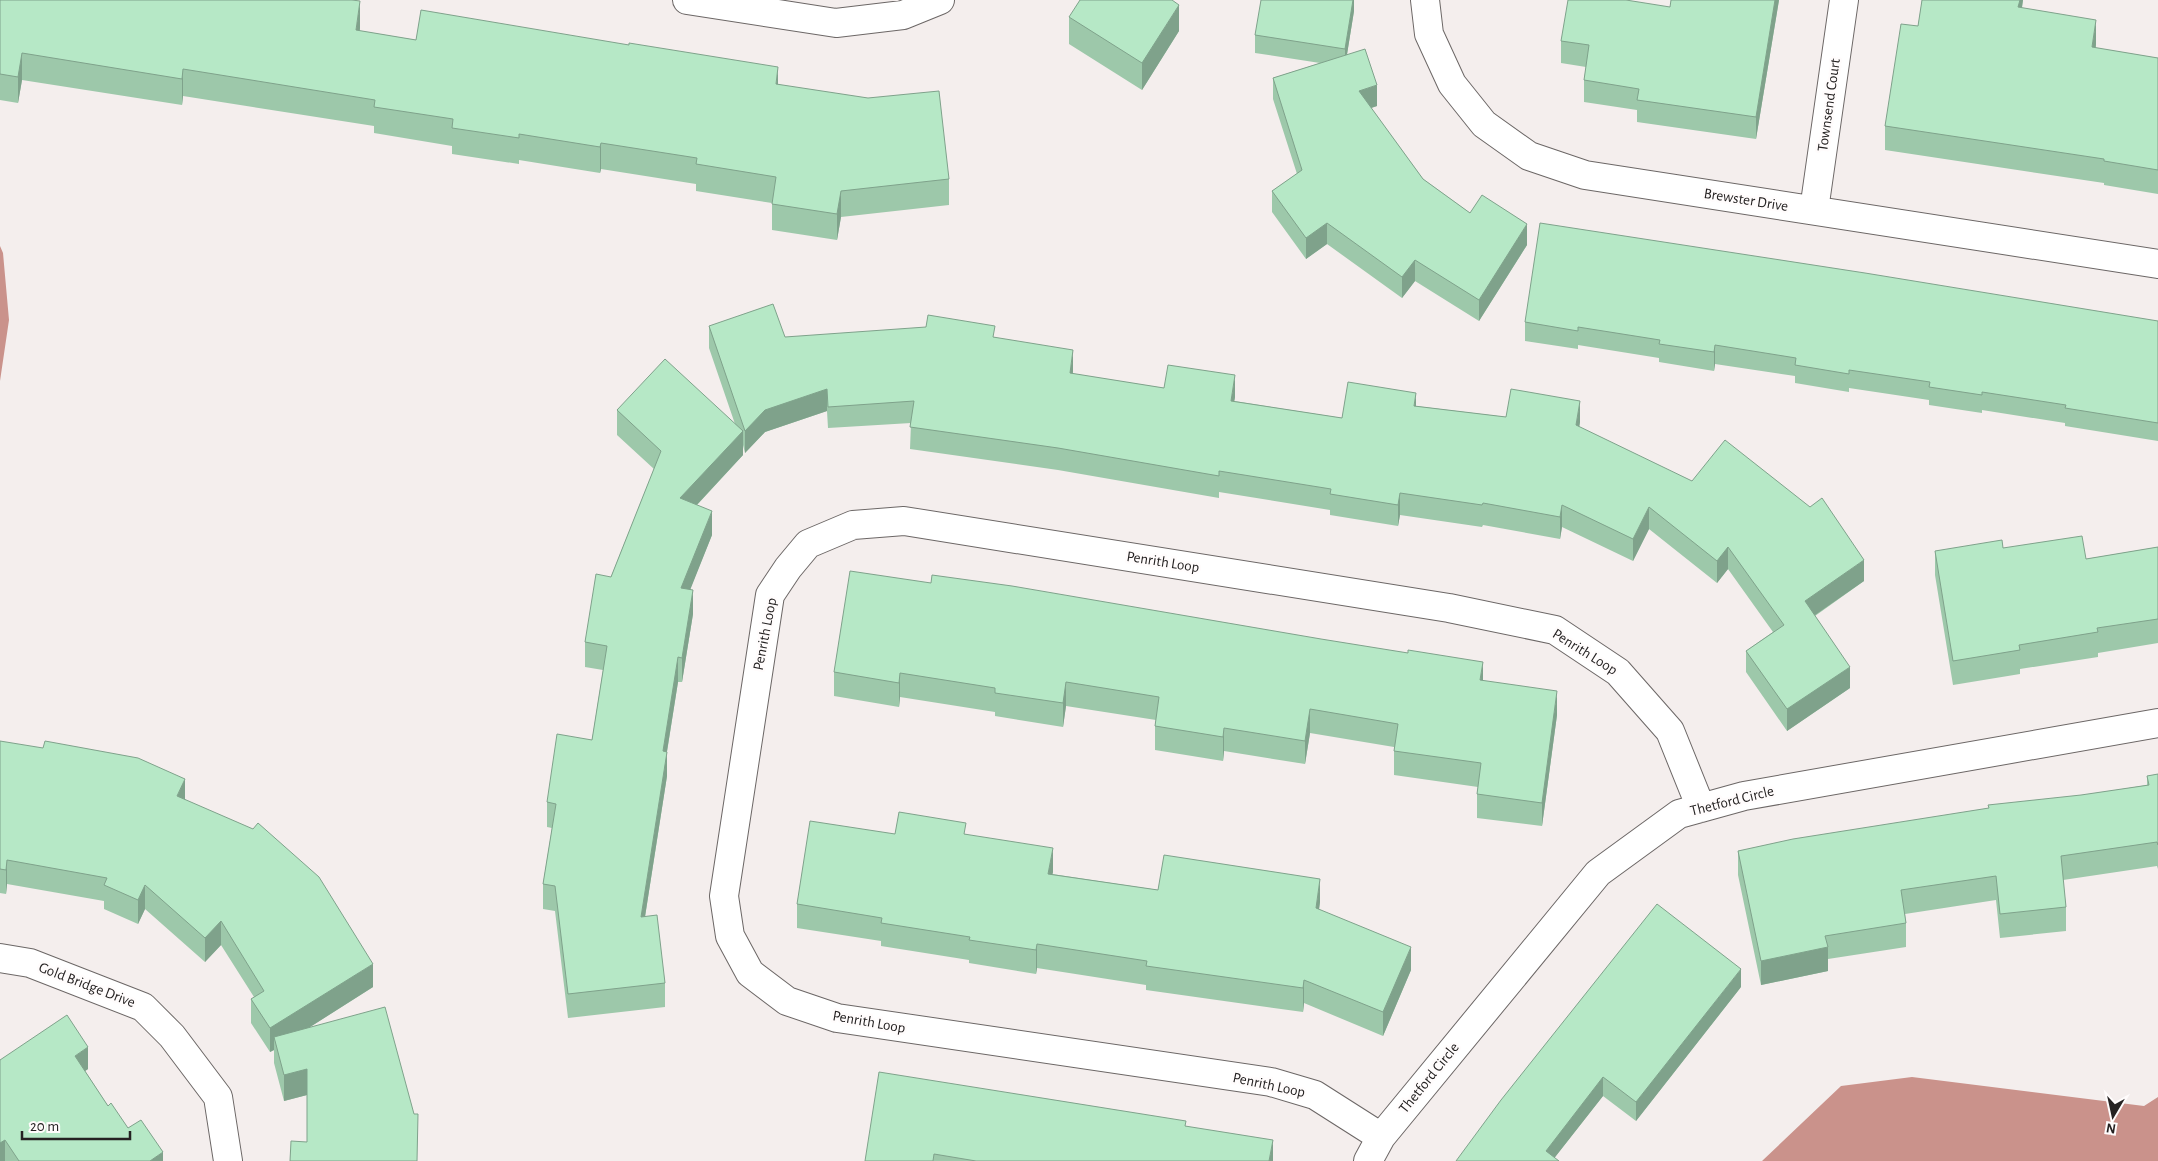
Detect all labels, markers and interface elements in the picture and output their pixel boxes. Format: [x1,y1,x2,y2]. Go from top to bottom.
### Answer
street label: Townsend Court [1815,57,1843,152]
street label: Brewster Drive [1703,186,1789,214]
street label: Penrith Loop [1125,549,1201,575]
street label: Penrith Loop [751,596,779,672]
street label: Penrith Loop [1550,626,1620,678]
street label: Thetford Circle [1689,783,1776,819]
street label: Gold Bridge Drive [37,960,137,1010]
street label: Penrith Loop [831,1008,907,1036]
street label: Thetford Circle [1396,1040,1462,1116]
street label: Penrith Loop [1231,1070,1307,1100]
north arrow [2088,1091,2138,1141]
scale bar [22,1108,130,1140]
text: 20 m [30,1119,59,1134]
text: N [2105,1120,2117,1136]

